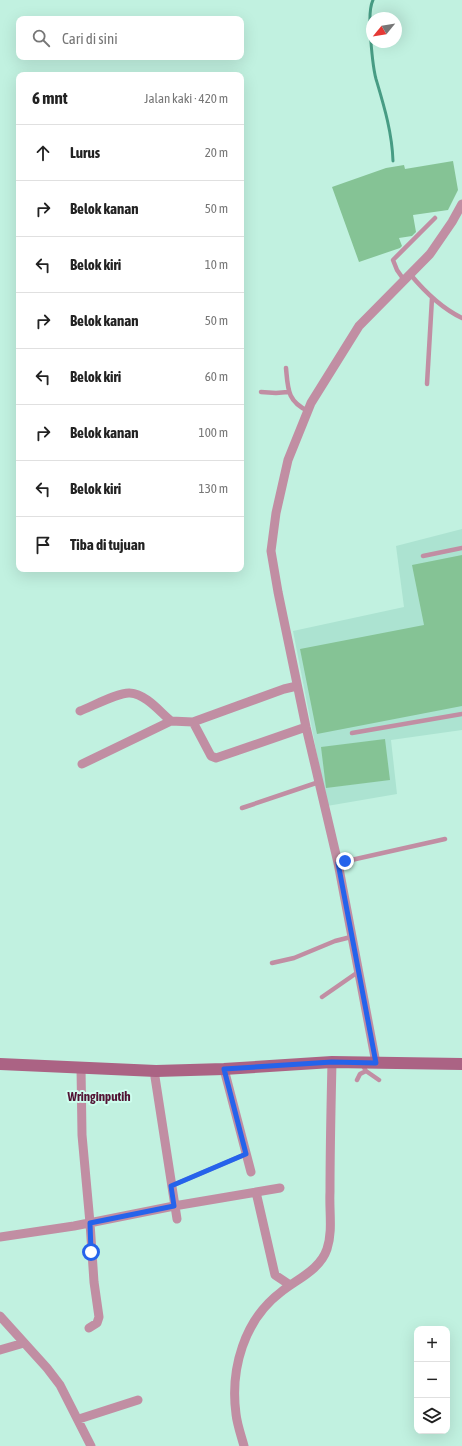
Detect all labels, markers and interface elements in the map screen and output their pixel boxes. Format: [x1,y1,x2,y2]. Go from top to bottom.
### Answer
north arrow [366,12,402,48]
search box [16,16,244,60]
icon: search [30,27,52,49]
text: Cari di sini [62,30,118,47]
text: 6 mnt [32,88,68,108]
text: Jalan kaki · 420 m [144,91,228,106]
icon: ahead [32,142,54,164]
text: Lurus [70,144,100,161]
text: 20 m [205,145,228,160]
icon: right [32,198,54,220]
text: Belok kanan [70,200,139,217]
text: 50 m [205,201,228,216]
icon: left [32,254,54,276]
text: Belok kiri [70,256,121,273]
text: 10 m [205,257,228,272]
icon: right [32,310,54,332]
text: Belok kanan [70,312,139,329]
text: 50 m [205,313,228,328]
icon: left [32,366,54,388]
text: Belok kiri [70,368,121,385]
text: 60 m [205,369,228,384]
icon: right [32,422,54,444]
text: Belok kanan [70,424,139,441]
text: 100 m [199,425,228,440]
icon: left [32,478,54,500]
text: Belok kiri [70,480,121,497]
text: 130 m [199,481,228,496]
icon: arrive [32,534,54,556]
text: Tiba di tujuan [70,536,145,553]
route end [336,852,354,870]
district label: Wringinputih [67,1089,130,1104]
route start [82,1243,100,1261]
map controls [414,1326,450,1434]
button: + [414,1326,450,1362]
button: − [414,1362,450,1398]
button: layers [414,1398,450,1434]

